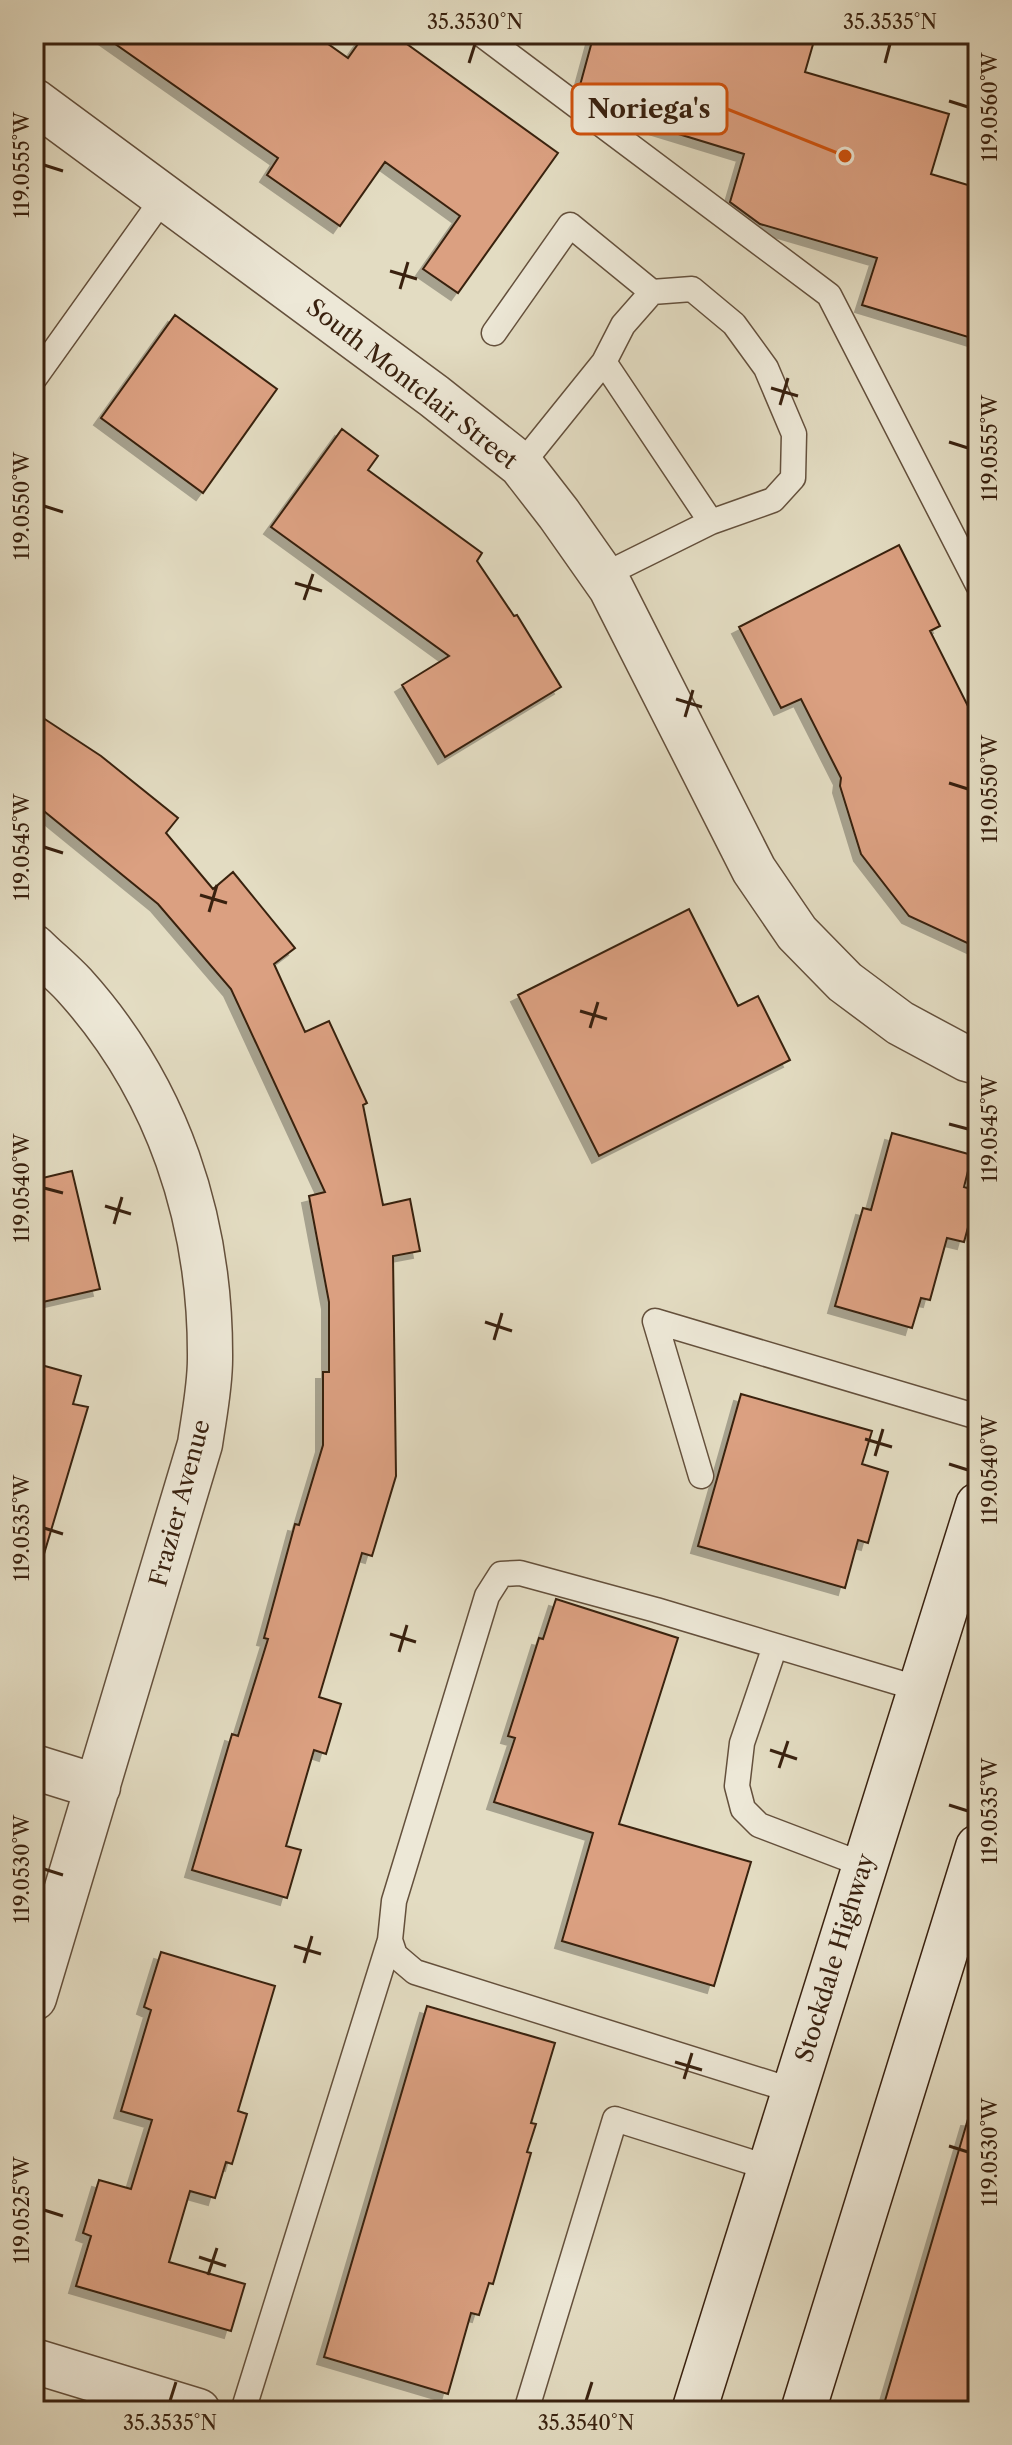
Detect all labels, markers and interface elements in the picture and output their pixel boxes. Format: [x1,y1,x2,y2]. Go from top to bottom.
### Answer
text: 35.3530°N [427,10,523,34]
text: 35.3535°N [843,10,937,34]
text: 119.0560°W [978,51,1002,162]
callout: Noriega's [572,84,727,134]
text: Noriega's [587,93,711,125]
text: 119.0555°W [10,111,34,218]
street label: South Montclair Street [301,292,524,475]
text: 119.0555°W [978,394,1002,501]
text: 119.0550°W [10,451,34,560]
text: 119.0550°W [978,734,1002,843]
text: 119.0545°W [10,792,34,901]
text: 119.0545°W [978,1074,1002,1183]
text: 119.0540°W [10,1132,34,1242]
text: 119.0540°W [978,1414,1002,1524]
street label: Frazier Avenue [143,1416,216,1590]
text: 119.0535°W [10,1474,34,1581]
text: 119.0535°W [978,1757,1002,1864]
text: 119.0530°W [10,1814,34,1923]
street label: Stockdale Highway [789,1849,880,2066]
text: 119.0530°W [978,2097,1002,2206]
text: 119.0525°W [10,2155,34,2263]
text: 35.3535°N [123,2411,217,2435]
text: 35.3540°N [538,2411,634,2435]

